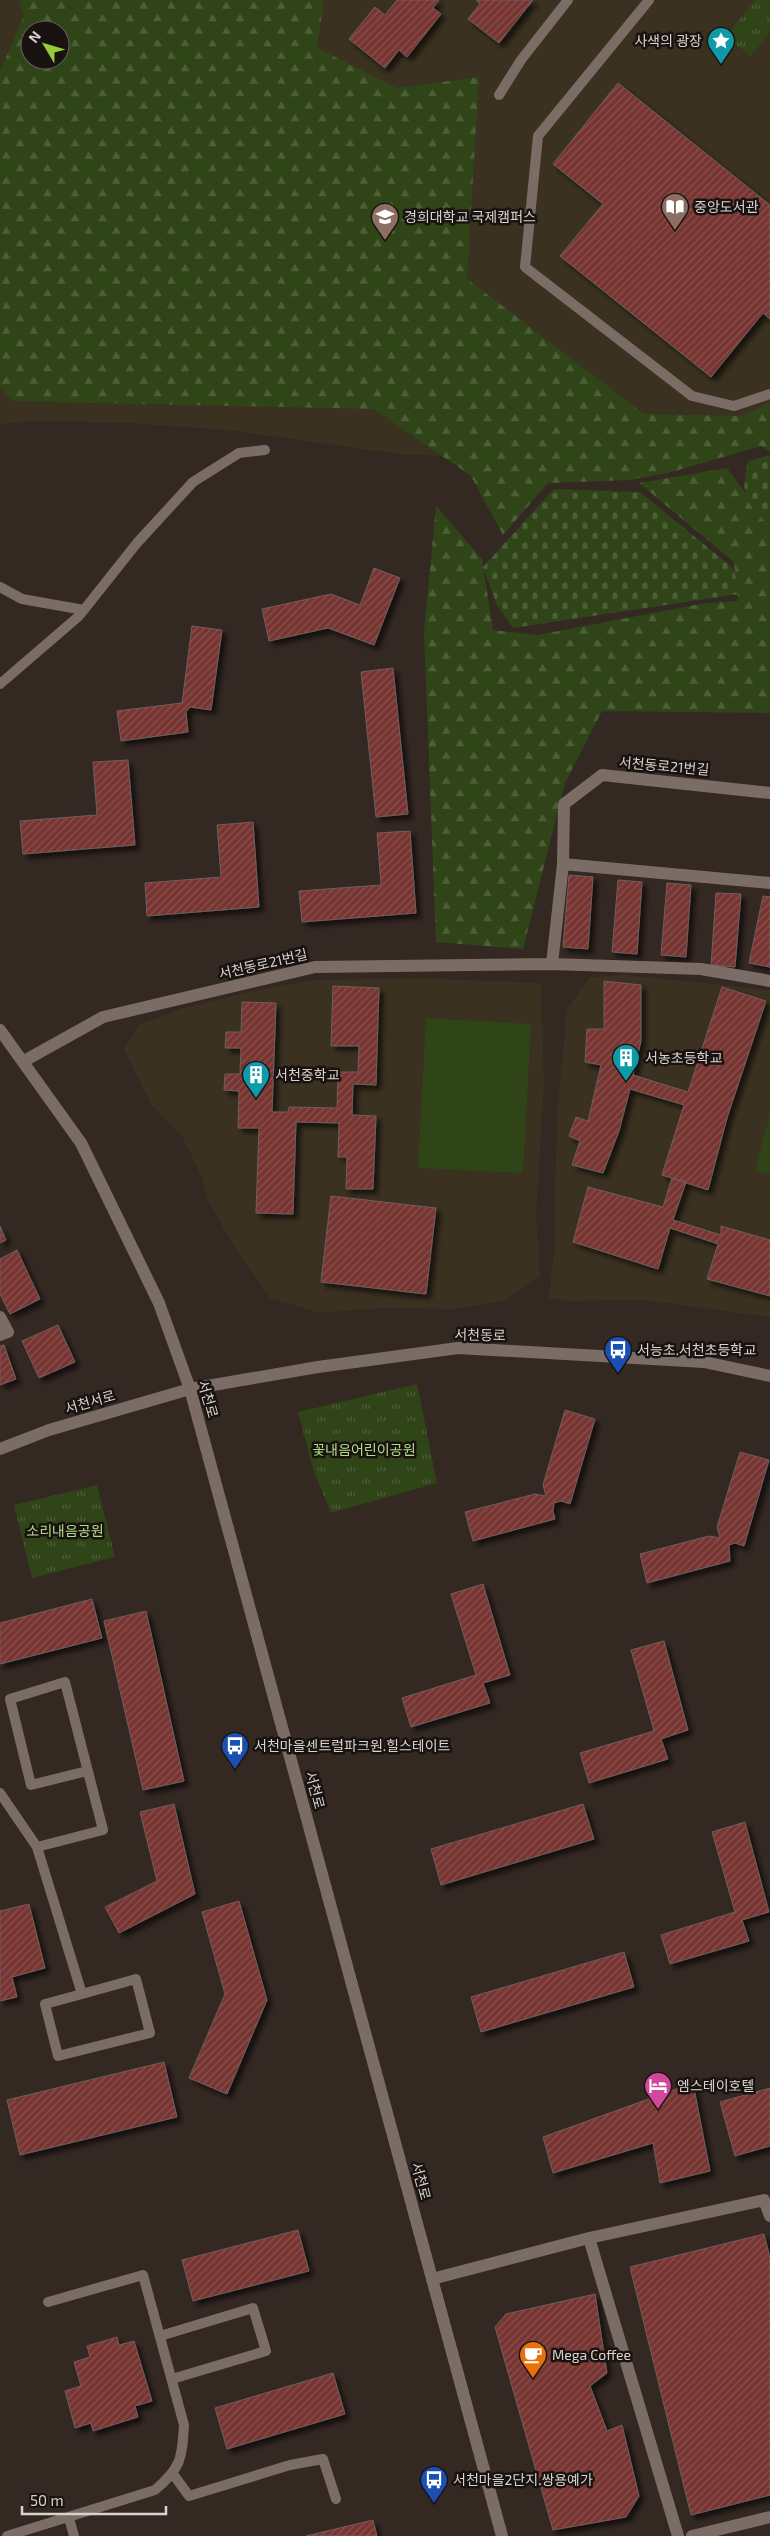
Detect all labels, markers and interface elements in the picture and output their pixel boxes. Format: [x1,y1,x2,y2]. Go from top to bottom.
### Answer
north arrow [20,20,70,70]
place icon: 사색의 광장 [706,26,736,65]
text: N [25,27,44,46]
place label: 사색의 광장 [634,32,702,49]
library icon: 중앙도서관 [660,192,690,231]
place label: 중앙도서관 [694,198,759,215]
school or university icon: 경희대학교 국제캠퍼스 [370,202,400,241]
place label: 경희대학교 국제캠퍼스 [404,208,536,225]
street label: 서천동로21번길 [618,753,710,778]
street label: 서천동로21번길 [217,945,309,982]
building icon: 서농초등학교 [611,1043,641,1082]
place label: 서농초등학교 [645,1049,722,1066]
building icon: 서천중학교 [241,1060,271,1099]
place label: 서천중학교 [275,1066,340,1083]
street label: 서천동로 [454,1326,506,1343]
bus stop icon: 서능초.서천초등학교 [603,1335,633,1374]
place label: 서능초.서천초등학교 [637,1341,756,1358]
street label: 서천로 [195,1378,222,1420]
street label: 서천서로 [63,1386,117,1417]
park label: 꽃내음어린이공원 [312,1441,416,1458]
park label: 소리내음공원 [26,1522,104,1539]
bus stop icon: 서천마을센트럴파크원.힐스테이트 [220,1731,250,1770]
place label: 서천마을센트럴파크원.힐스테이트 [254,1737,451,1754]
street label: 서천로 [302,1769,329,1811]
hotel icon: 엠스테이호텔 [643,2071,673,2110]
place label: 엠스테이호텔 [677,2077,754,2094]
street label: 서천로 [408,2160,435,2202]
cafe icon: Mega Coffee [518,2340,548,2379]
place label: Mega Coffee [552,2346,631,2363]
bus stop icon: 서천마을2단지.쌍용예가 [419,2465,449,2504]
place label: 서천마을2단지.쌍용예가 [453,2471,593,2488]
scale bar [22,2484,166,2516]
text: 50 m [30,2491,64,2509]

